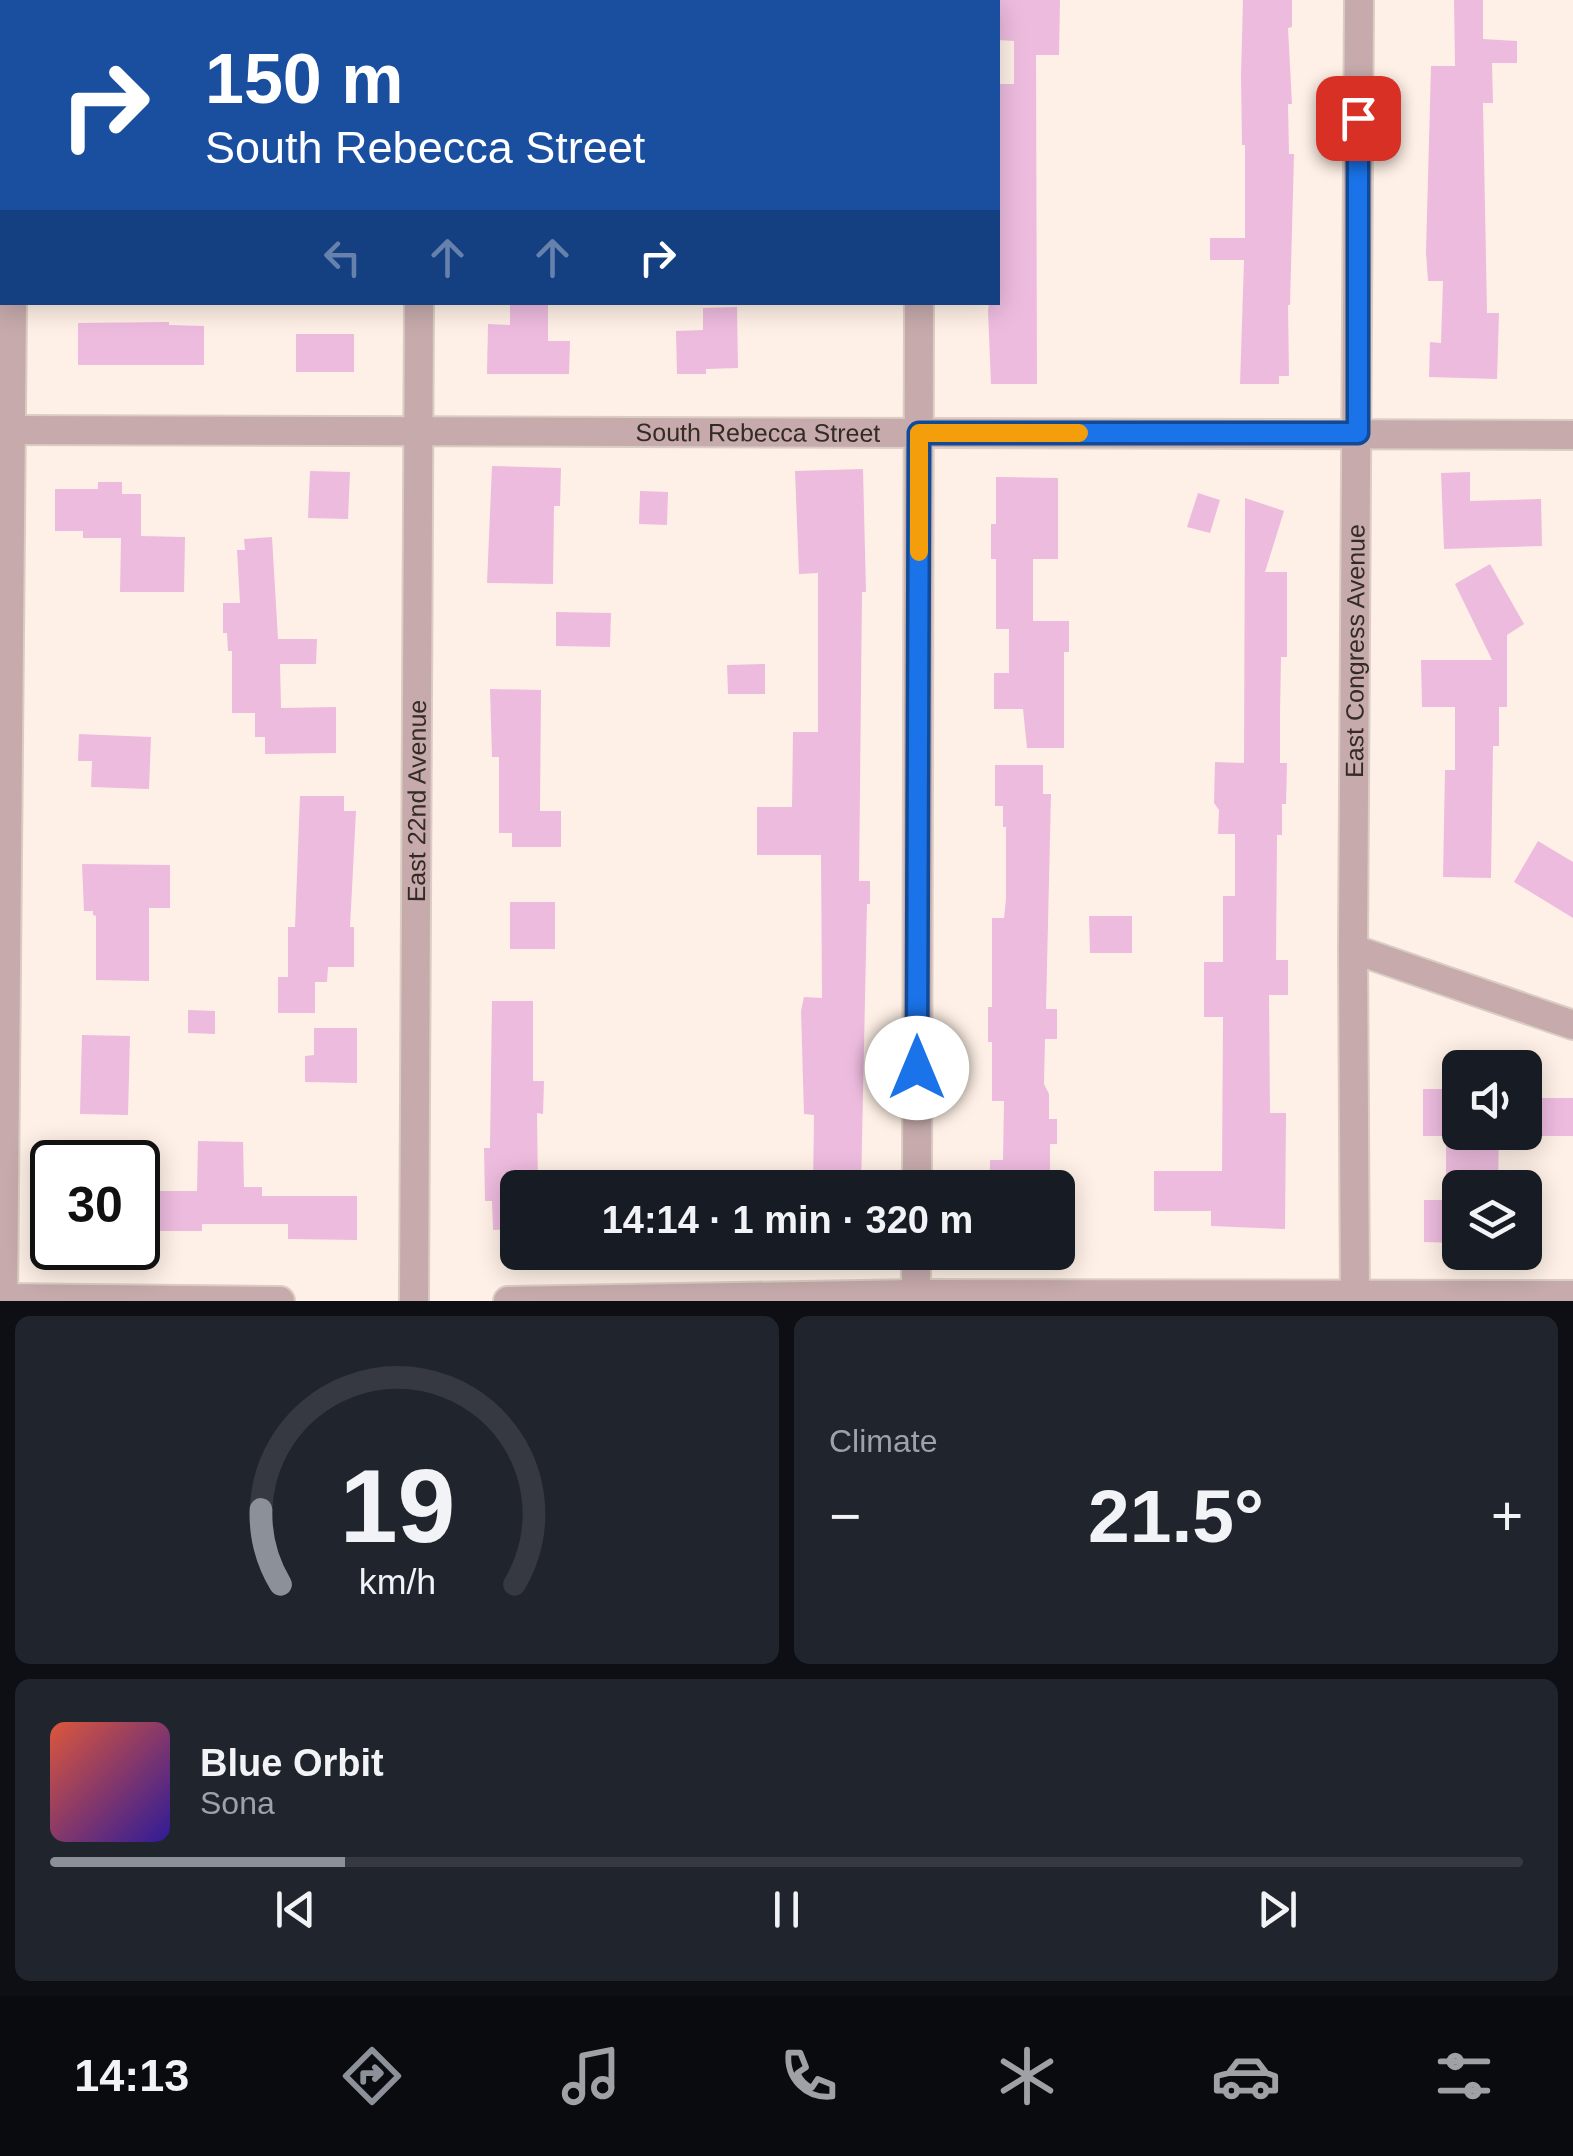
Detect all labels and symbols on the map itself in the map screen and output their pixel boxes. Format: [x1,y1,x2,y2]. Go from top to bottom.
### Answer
pin [1316,76,1401,161]
street label: South Rebecca Street [636,418,880,447]
street label: East Congress Avenue [1340,524,1370,778]
street label: East 22nd Avenue [402,700,431,902]
position arrow [865,1016,969,1120]
speed limit sign: 30 [30,1140,160,1270]

